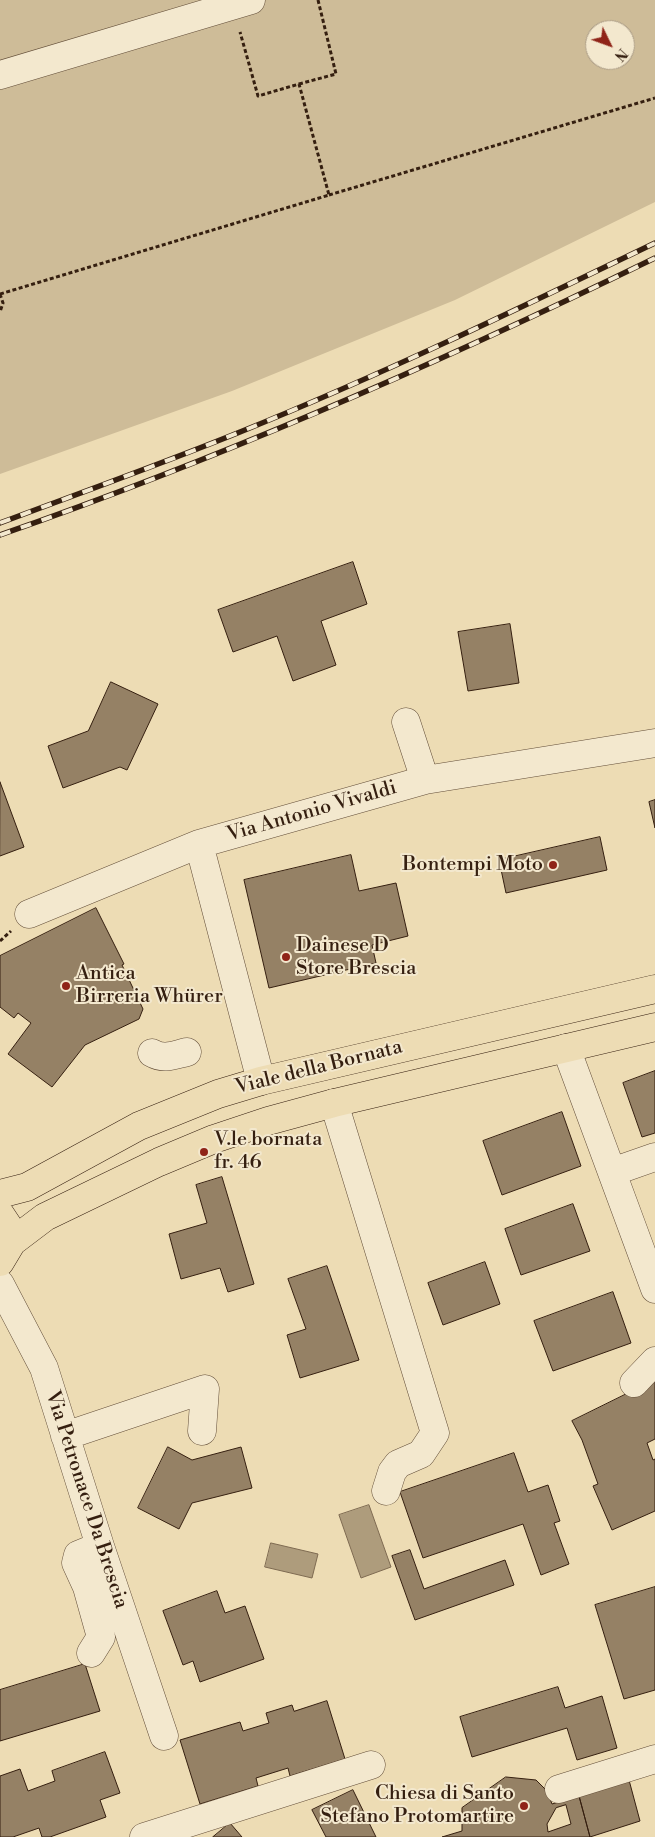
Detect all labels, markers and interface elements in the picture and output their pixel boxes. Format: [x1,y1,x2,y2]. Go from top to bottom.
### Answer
north arrow [585,20,635,70]
text: N [610,44,631,65]
street label: Via Antonio Vivaldi [224,776,400,848]
place label: Bontempi Moto [402,853,543,877]
marker: Bontempi Moto [547,859,559,871]
place label: Dainese D Store Brescia [296,934,416,981]
marker: Dainese D Store Brescia [280,951,292,963]
place label: Antica Birreria Whürer [76,962,223,1009]
marker: Antica Birreria Whürer [60,980,72,992]
street label: Viale della Bornata [233,1036,405,1100]
place label: V.le bornata fr. 46 [214,1128,322,1175]
marker: V.le bornata fr. 46 [198,1146,210,1158]
street label: Via Petronace Da Brescia [39,1388,133,1612]
place label: Chiesa di Santo Stefano Protomartire [321,1782,514,1829]
marker: Chiesa di Santo Stefano Protomartire [518,1800,530,1812]

